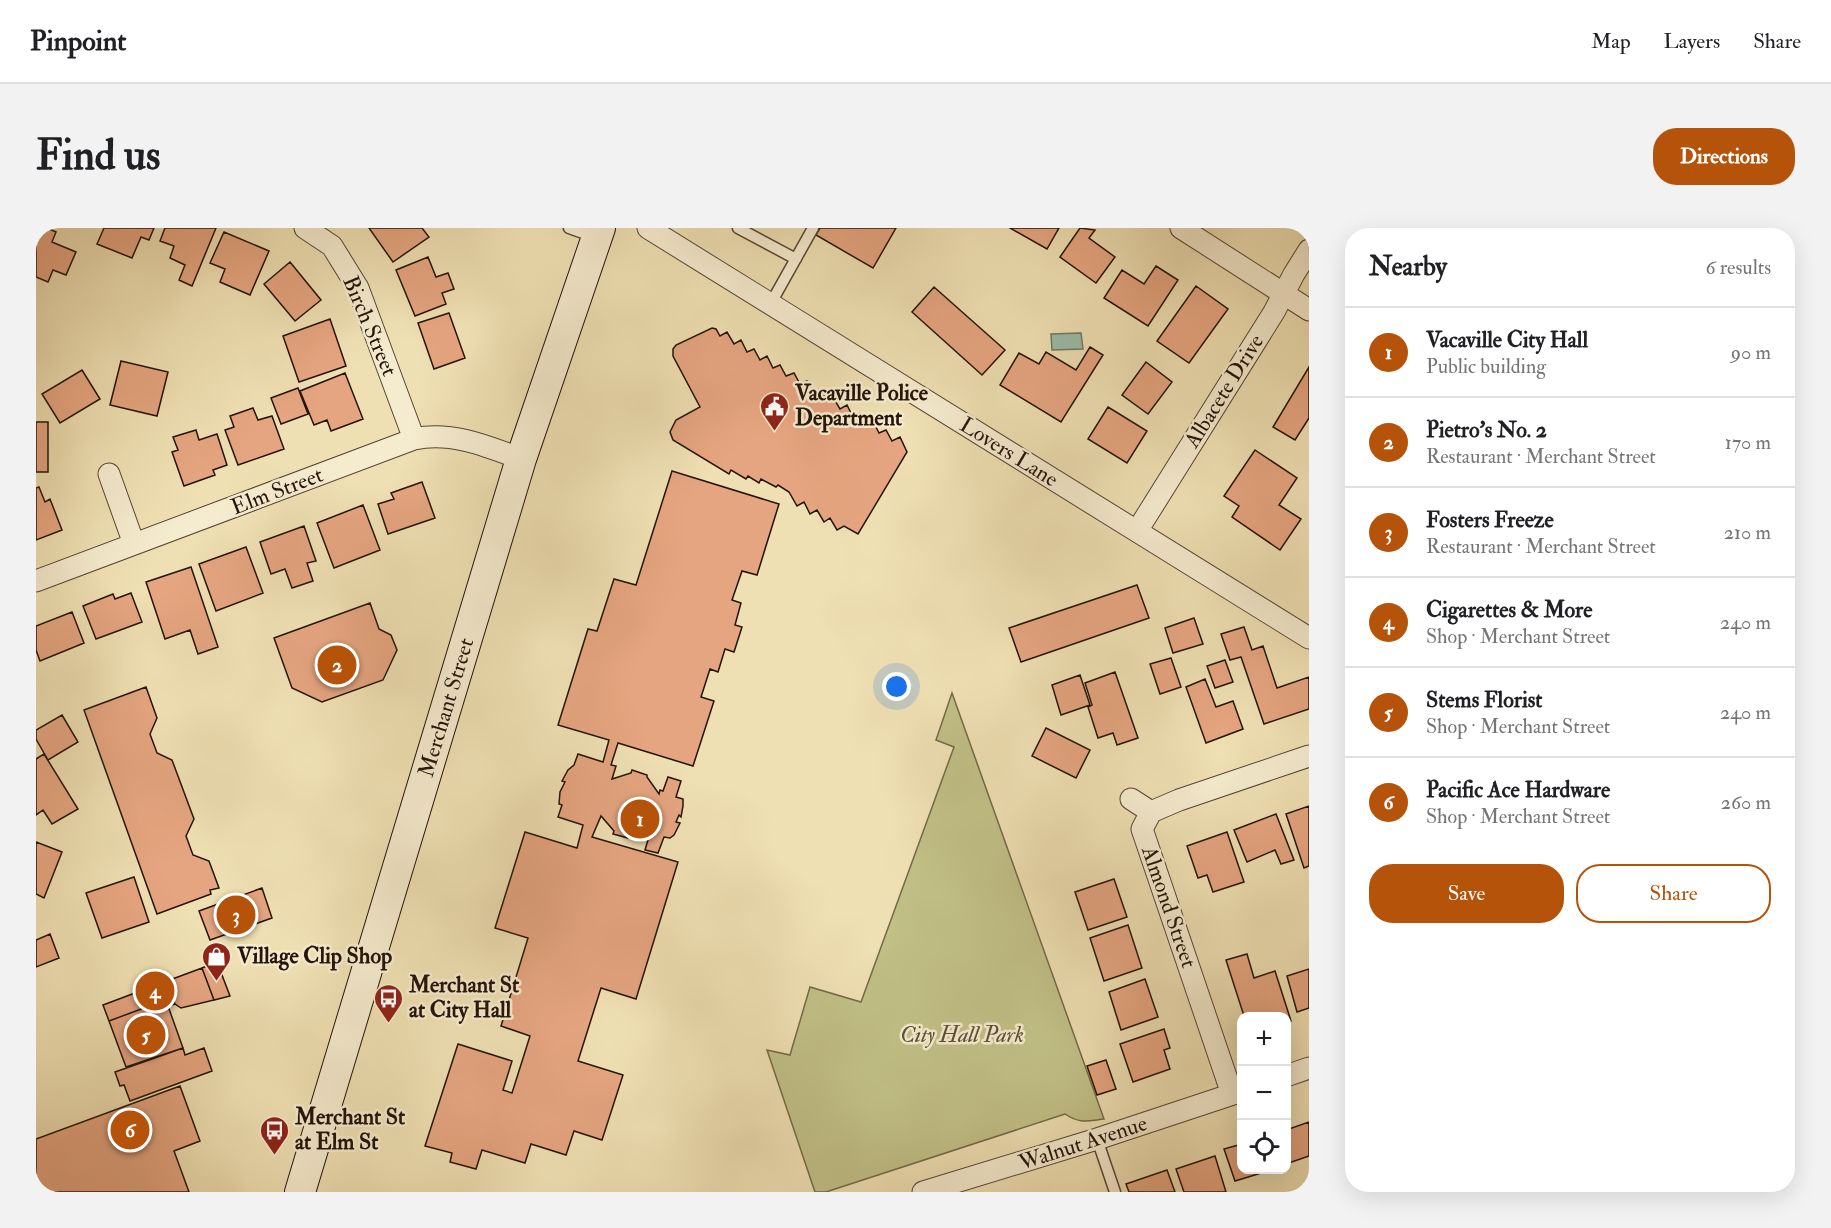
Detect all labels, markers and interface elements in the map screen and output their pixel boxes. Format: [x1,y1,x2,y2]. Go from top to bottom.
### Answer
text: Pinpoint [30,24,126,59]
text: Map [1591,28,1631,55]
text: Layers [1664,28,1720,55]
text: Share [1753,28,1801,55]
button: Directions [1653,128,1795,185]
text: Find us [36,130,160,182]
text: Nearby [1369,251,1447,283]
text: 6 results [1705,255,1771,280]
street label: Birch Street [336,272,404,380]
text: Vacaville City Hall [1426,326,1588,354]
street label: Albacete Drive [1177,329,1270,454]
text: 1 [1385,340,1392,365]
text: 90 m [1731,340,1771,365]
text: Public building [1426,354,1546,379]
place label: Vacaville Police Department [794,379,929,433]
public building icon: Vacaville Police Department [758,390,790,432]
street label: Lovers Lane [955,411,1063,493]
text: Pietro's No. 2 [1426,416,1547,444]
text: 2 [1383,430,1394,455]
text: 170 m [1725,430,1771,455]
text: Restaurant · Merchant Street [1426,444,1656,469]
street label: Elm Street [227,461,327,521]
text: Fosters Freeze [1426,506,1554,534]
text: 3 [1385,520,1392,545]
text: 210 m [1724,520,1771,545]
text: Restaurant · Merchant Street [1426,534,1656,559]
text: Cigarettes & More [1426,596,1592,624]
text: 4 [1383,610,1394,635]
text: 240 m [1720,610,1771,635]
text: Shop · Merchant Street [1426,624,1610,649]
street label: Merchant Street [412,635,480,780]
pin: 2 [318,642,356,688]
your location [882,672,911,701]
text: Stems Florist [1426,686,1542,714]
text: 5 [1384,700,1393,725]
text: 240 m [1720,700,1771,725]
text: Shop · Merchant Street [1426,714,1610,739]
text: Pacific Ace Hardware [1426,776,1610,804]
text: 6 [1383,790,1394,815]
text: 260 m [1721,790,1771,815]
pin: 1 [620,796,660,842]
text: Shop · Merchant Street [1426,804,1610,829]
street label: Almond Street [1135,841,1203,972]
button: Save [1369,864,1564,923]
button: Share [1576,864,1771,923]
pin: 3 [216,892,256,938]
shop icon: Village Clip Shop [200,940,232,982]
place label: Village Clip Shop [236,942,392,971]
pin: 4 [136,968,174,1014]
place label: Merchant St at City Hall [408,971,520,1025]
bus stop icon: Merchant St at City Hall [372,982,404,1024]
pin: 5 [126,1012,166,1058]
map controls [1237,1012,1291,1174]
button: + [1237,1012,1291,1066]
park label: City Hall Park [900,1021,1024,1049]
button: − [1237,1066,1291,1120]
place label: Merchant St at Elm St [294,1103,406,1156]
pin: 6 [110,1108,149,1152]
street label: Walnut Avenue [1014,1109,1151,1177]
bus stop icon: Merchant St at Elm St [258,1114,290,1156]
button: locate [1237,1120,1291,1174]

